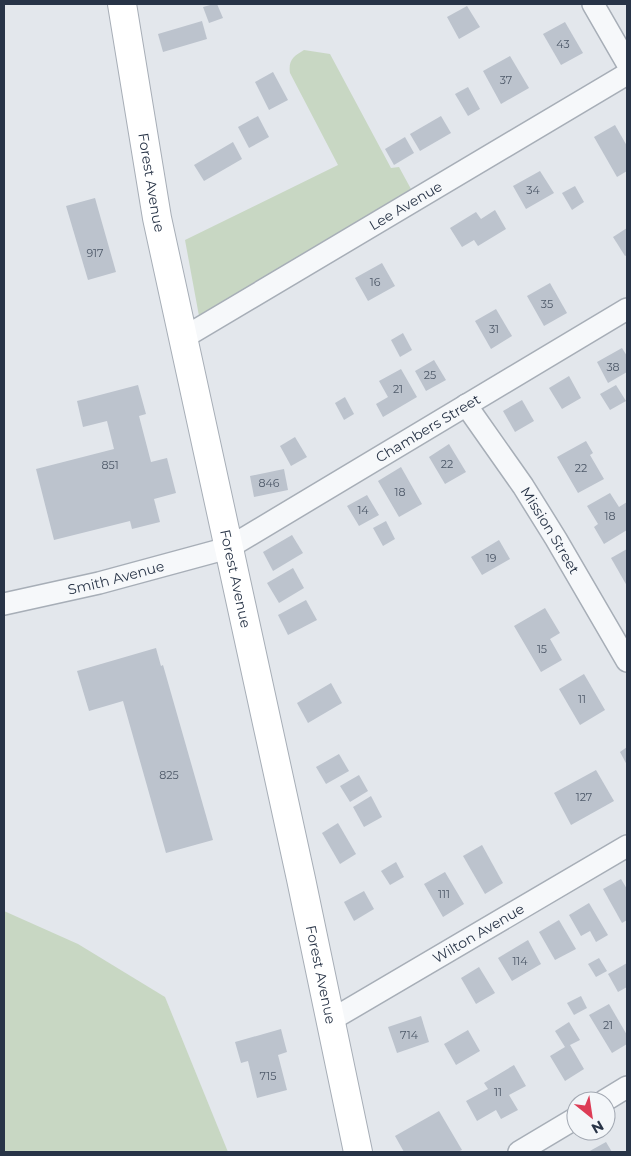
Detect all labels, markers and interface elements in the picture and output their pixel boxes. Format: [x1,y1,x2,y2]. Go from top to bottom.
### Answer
house number: 43 [556,37,570,51]
house number: 37 [500,73,512,87]
street label: Forest Avenue [134,132,169,234]
street label: Lee Avenue [366,177,445,234]
house number: 34 [526,183,540,197]
house number: 917 [86,246,104,260]
house number: 16 [370,275,381,289]
house number: 35 [541,297,553,311]
house number: 31 [489,322,499,336]
house number: 38 [606,360,620,374]
house number: 25 [424,368,436,382]
house number: 21 [393,382,403,396]
street label: Chambers Street [372,390,484,467]
house number: 22 [441,457,453,471]
house number: 851 [101,458,119,472]
house number: 22 [575,461,587,475]
house number: 846 [259,476,280,490]
street label: Mission Street [517,483,584,577]
house number: 18 [395,485,406,499]
house number: 14 [357,503,369,517]
house number: 18 [605,509,616,523]
street label: Forest Avenue [216,528,255,630]
house number: 19 [486,551,497,565]
street label: Smith Avenue [66,557,166,599]
house number: 15 [537,642,547,656]
house number: 11 [578,692,586,706]
house number: 825 [159,768,179,782]
house number: 127 [576,790,592,804]
house number: 111 [438,887,450,901]
street label: Wilton Avenue [429,899,527,967]
street label: Forest Avenue [302,924,340,1026]
house number: 114 [512,954,528,968]
house number: 21 [603,1018,613,1032]
house number: 714 [400,1028,419,1042]
house number: 715 [260,1069,276,1083]
house number: 11 [494,1085,502,1099]
north arrow [566,1091,616,1141]
text: N [588,1117,607,1138]

